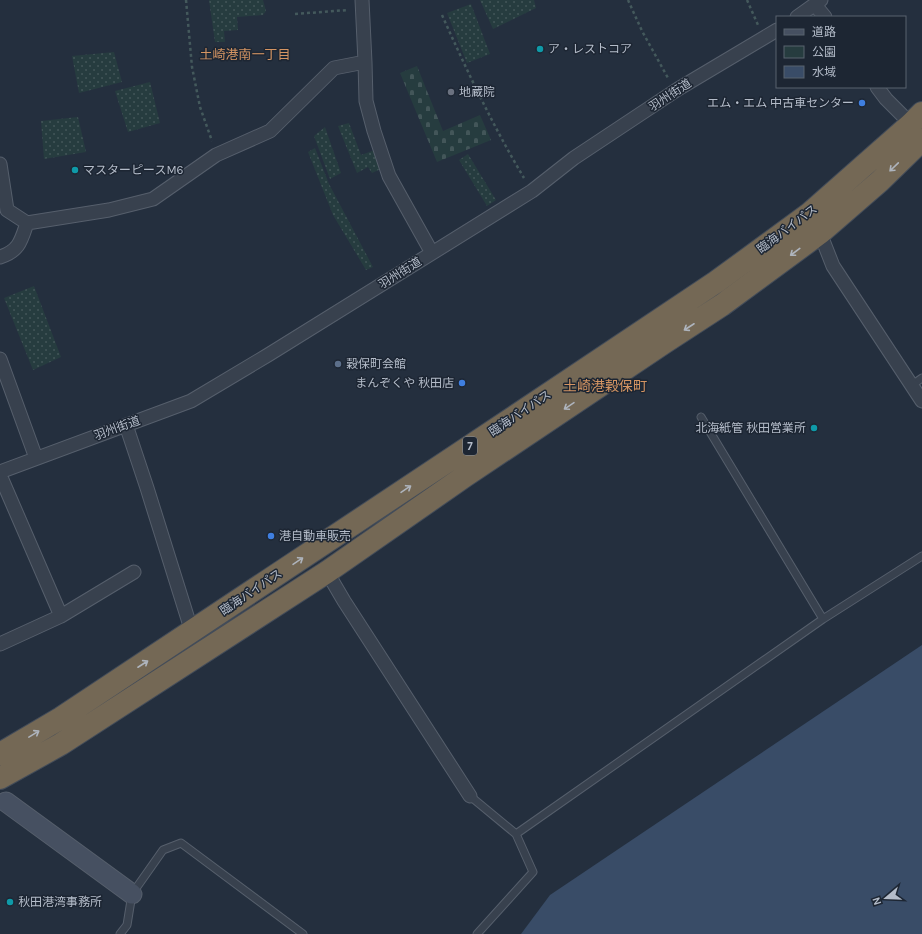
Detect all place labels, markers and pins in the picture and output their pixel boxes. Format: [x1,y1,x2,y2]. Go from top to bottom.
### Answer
place label: ア・レストコア [548,42,632,56]
marker: ア・レストコア [535,44,545,54]
place label: 地蔵院 [459,85,495,99]
marker: 地蔵院 [446,87,456,97]
place label: エム・エム 中古車センター [707,96,854,110]
marker: エム・エム 中古車センター [857,98,867,108]
place label: マスターピースM6 [83,163,184,177]
marker: マスターピースM6 [70,165,80,175]
place label: 穀保町会館 [346,357,406,371]
marker: 穀保町会館 [333,359,343,369]
place label: まんぞくや 秋田店 [355,376,454,390]
marker: まんぞくや 秋田店 [457,378,467,388]
place label: 北海紙管 秋田営業所 [695,421,806,435]
marker: 北海紙管 秋田営業所 [809,423,819,433]
place label: 港自動車販売 [279,529,351,543]
marker: 港自動車販売 [266,531,276,541]
place label: 秋田港湾事務所 [18,895,102,909]
marker: 秋田港湾事務所 [5,897,15,907]

